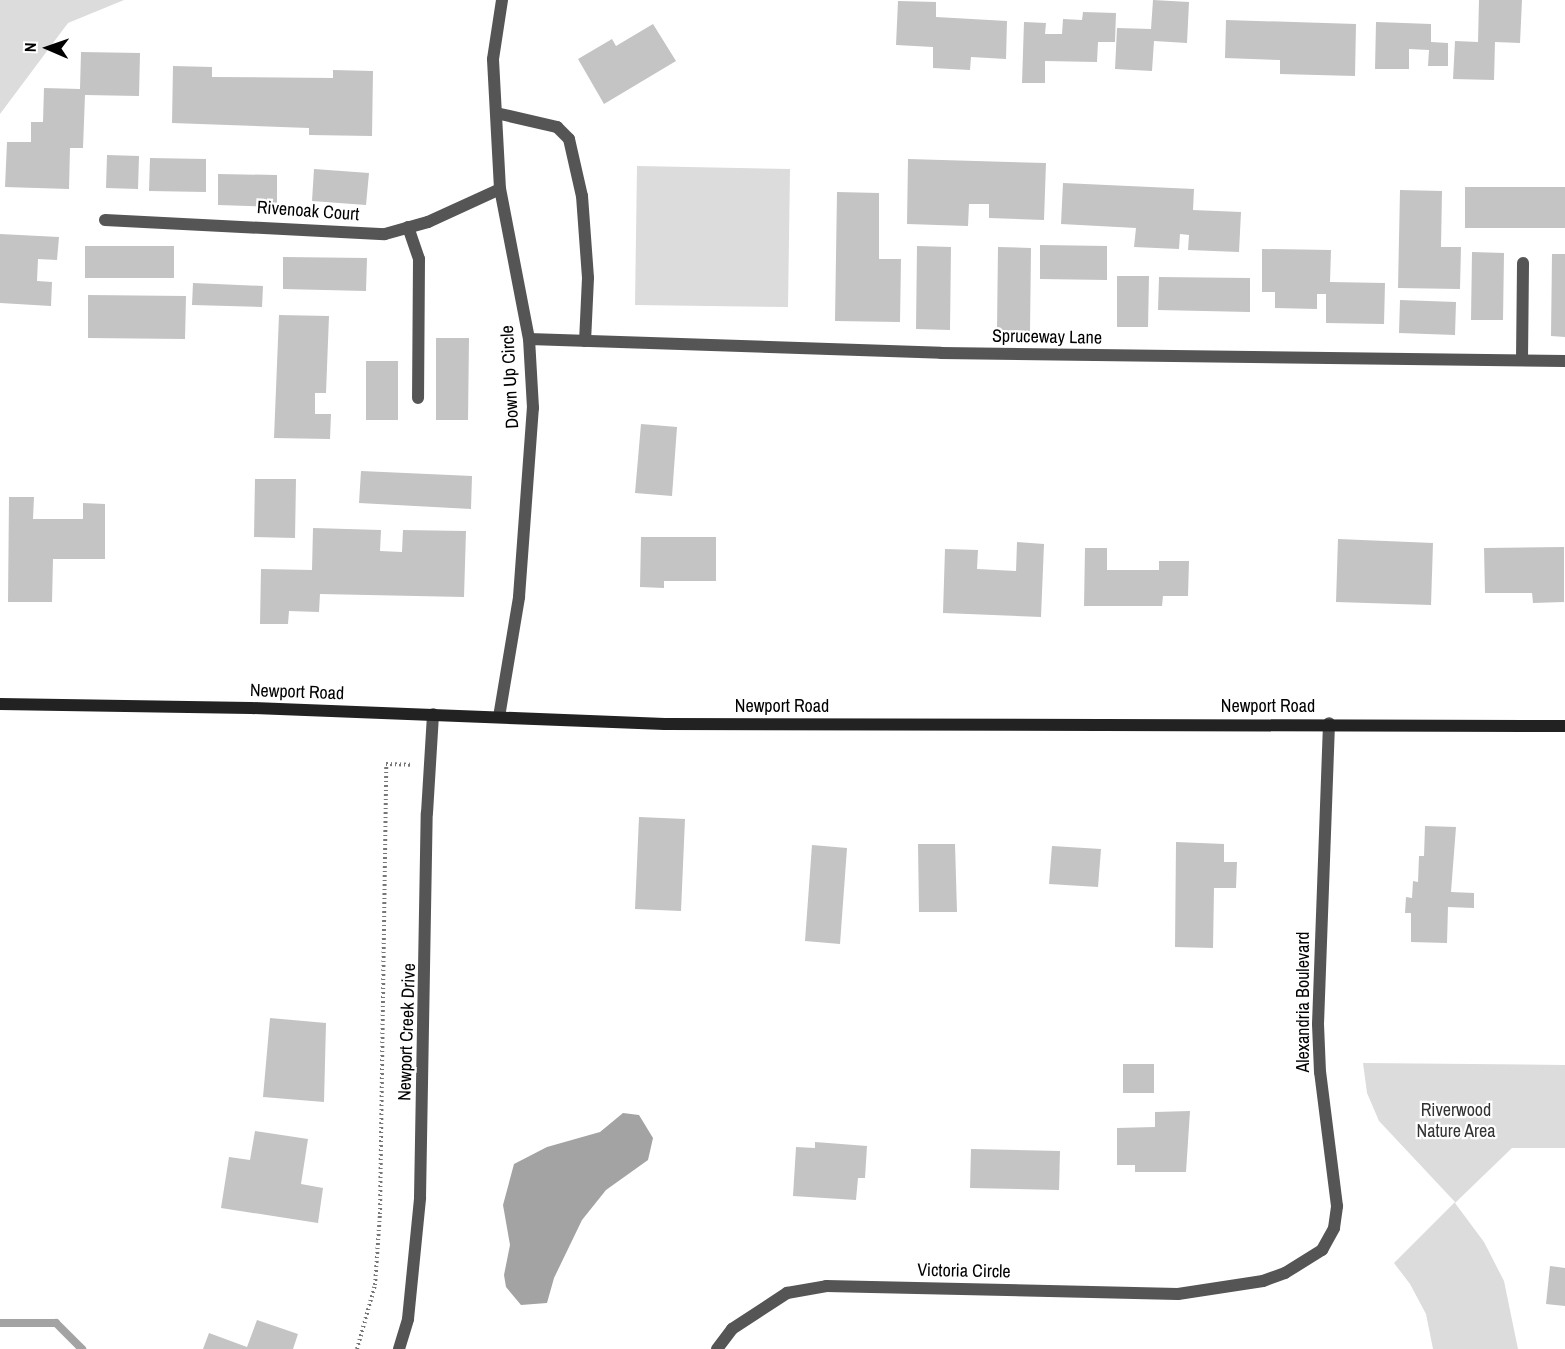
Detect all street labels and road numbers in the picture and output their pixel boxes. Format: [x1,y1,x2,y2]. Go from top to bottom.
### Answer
street label: Rivenoak Court [256,197,360,225]
street label: Down Up Circle [497,325,523,429]
street label: Spruceway Lane [992,325,1102,349]
street label: Newport Road [249,680,345,704]
street label: Newport Road [735,695,829,717]
street label: Newport Road [1221,695,1315,717]
street label: Alexandria Boulevard [1292,931,1314,1073]
street label: Newport Creek Drive [394,963,420,1101]
street label: Victoria Circle [917,1259,1011,1283]

